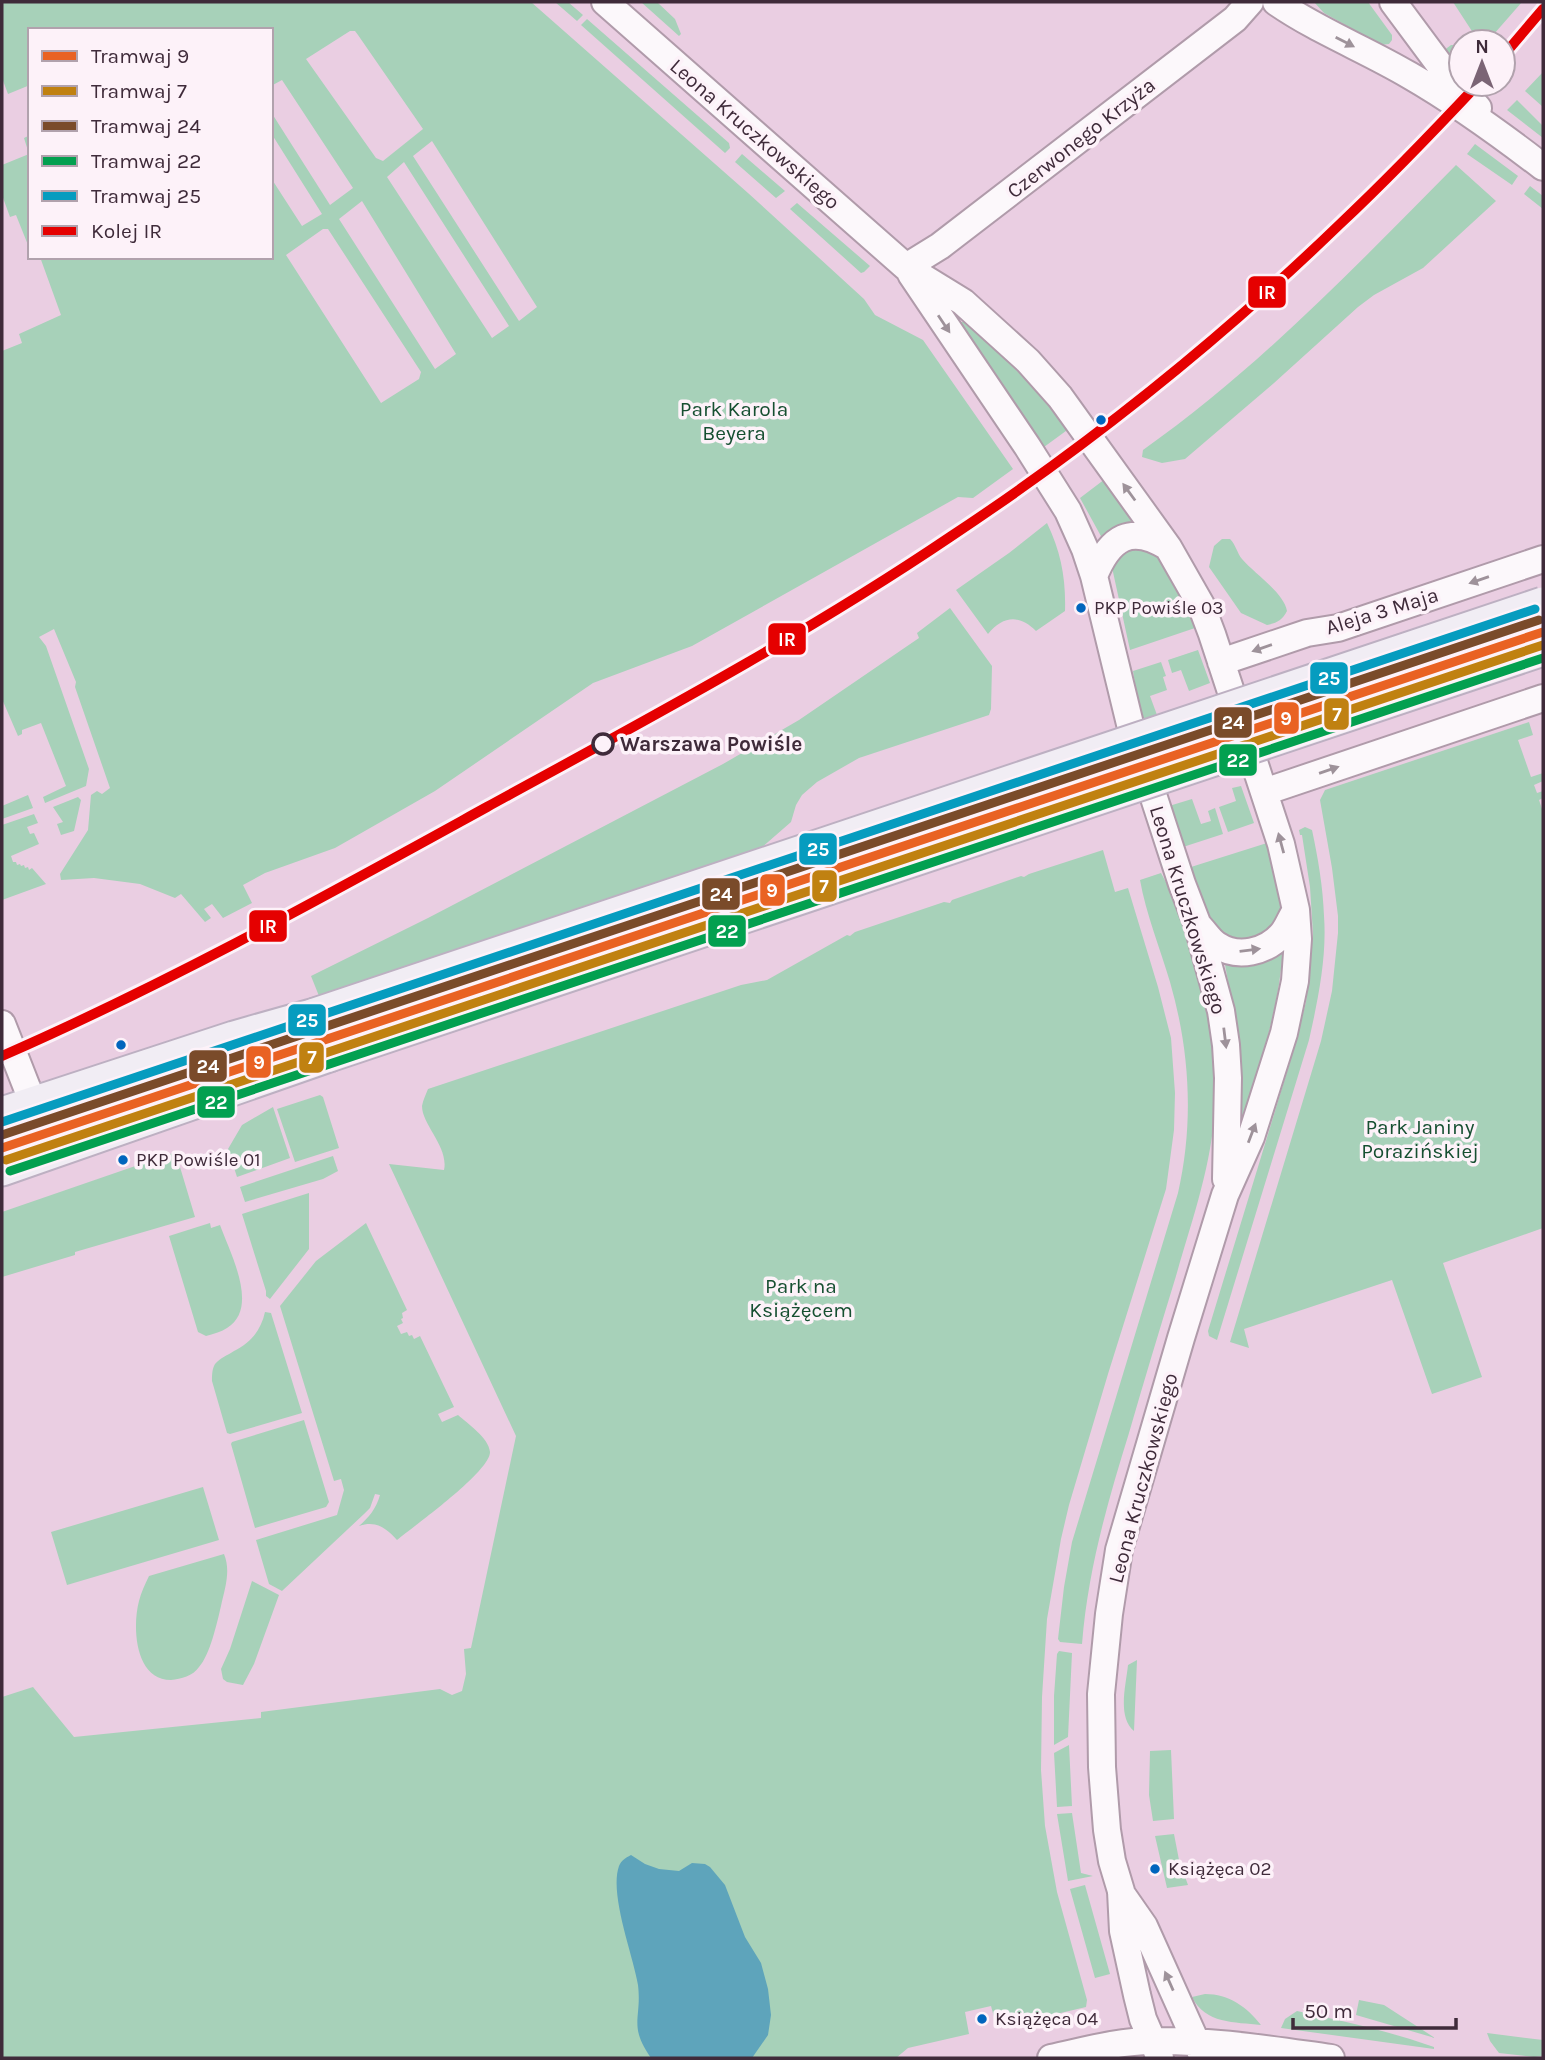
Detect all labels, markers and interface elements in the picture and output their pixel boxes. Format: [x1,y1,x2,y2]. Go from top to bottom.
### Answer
legend [28,28,273,259]
north arrow [1447,28,1517,98]
one-way arrow [1335,36,1355,47]
text: N [1475,36,1489,58]
text: Tramwaj 9 [91,44,189,68]
street label: Leona Kruczkowskiego [665,54,845,214]
street label: Czerwonego Krzyża [1002,73,1160,203]
text: Tramwaj 7 [91,79,187,103]
text: Tramwaj 24 [91,114,201,138]
text: Tramwaj 22 [91,149,201,173]
text: Tramwaj 25 [91,184,201,208]
text: Kolej IR [91,219,162,243]
line badge: IR [1247,275,1287,309]
text: IR [1258,282,1276,304]
one-way arrow [937,315,951,333]
park label: Park Karola Beyera [680,397,788,445]
unlabelled marker [1094,413,1108,427]
one-way arrow [1122,483,1136,501]
one-way arrow [1468,575,1489,586]
street label: Aleja 3 Maja [1323,582,1441,640]
place label: PKP Powiśle 03 [1094,597,1224,619]
marker: PKP Powiśle 03 [1074,601,1088,615]
line badge: IR [767,622,807,656]
text: IR [778,629,796,651]
one-way arrow [1251,643,1272,654]
line badge: 25 [1309,661,1349,695]
text: 25 [1318,668,1340,690]
line badge: 7 [1323,697,1350,731]
line badge: 9 [1273,701,1300,735]
text: 7 [1332,704,1342,726]
line badge: 24 [1213,706,1253,739]
text: 9 [1280,708,1292,730]
text: 24 [1222,712,1245,734]
place label: Warszawa Powiśle [620,732,802,756]
marker: Warszawa Powiśle [592,733,614,755]
line badge: 22 [1218,743,1258,777]
text: 22 [1227,750,1250,772]
one-way arrow [1319,764,1340,775]
street label: Leona Kruczkowskiego [1145,803,1231,1017]
line badge: 25 [798,832,838,866]
one-way arrow [1275,832,1285,853]
text: 25 [807,839,829,861]
line badge: 7 [811,869,838,903]
line badge: 9 [759,873,786,907]
text: 7 [819,876,829,898]
line badge: 24 [701,877,741,911]
text: 9 [766,880,778,902]
text: 24 [710,884,733,906]
line badge: IR [248,909,288,943]
line badge: 22 [707,914,747,948]
text: IR [259,916,277,938]
text: 22 [716,921,739,943]
one-way arrow [1239,945,1261,956]
line badge: 25 [287,1003,327,1037]
text: 25 [296,1010,318,1032]
one-way arrow [1219,1027,1230,1049]
unlabelled marker [114,1038,128,1052]
line badge: 7 [298,1041,325,1074]
line badge: 9 [245,1045,272,1079]
text: 7 [307,1047,317,1069]
line badge: 24 [188,1049,228,1083]
text: 9 [253,1052,265,1074]
text: 24 [197,1056,220,1078]
line badge: 22 [196,1085,236,1119]
text: 22 [205,1092,228,1114]
park label: Park Janiny Porazińskiej [1361,1115,1479,1163]
one-way arrow [1247,1122,1258,1143]
place label: PKP Powiśle 01 [136,1149,261,1171]
marker: PKP Powiśle 01 [116,1153,130,1167]
park label: Park na Książęcem [749,1274,853,1322]
street label: Leona Kruczkowskiego [1103,1370,1183,1586]
place label: Książęca 02 [1168,1858,1271,1880]
marker: Książęca 02 [1148,1862,1162,1876]
one-way arrow [1163,1971,1175,1991]
scale bar [1293,1986,1456,2030]
text: 50 m [1304,1999,1353,2023]
place label: Książęca 04 [995,2008,1098,2030]
marker: Książęca 04 [975,2012,989,2026]

